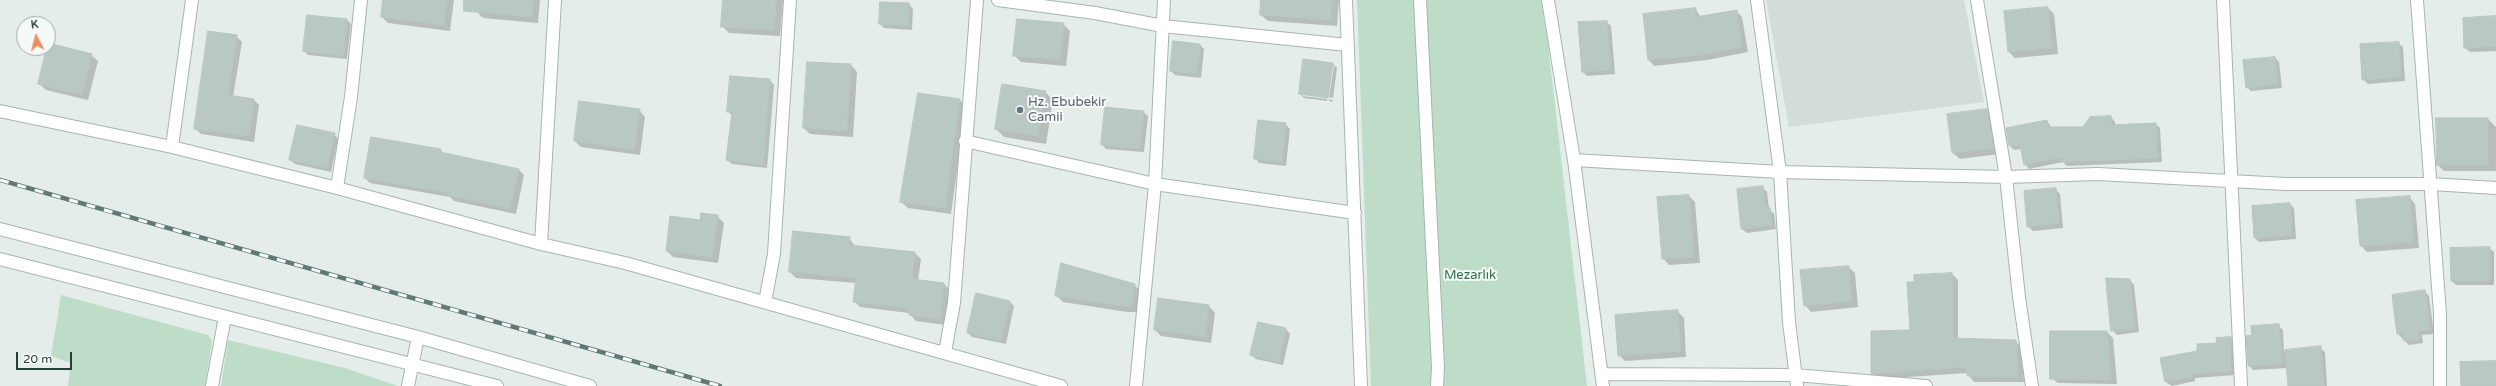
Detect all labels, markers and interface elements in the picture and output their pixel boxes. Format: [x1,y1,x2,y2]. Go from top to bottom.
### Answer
north arrow [16,16,56,56]
text: K [30,18,39,31]
place label: Hz. Ebubekir Camii [1028,95,1106,126]
marker: Hz. Ebubekir Camii [1015,105,1025,115]
park label: Mezarlık [1444,268,1496,284]
scale bar [18,344,74,370]
text: 20 m [23,352,52,366]

